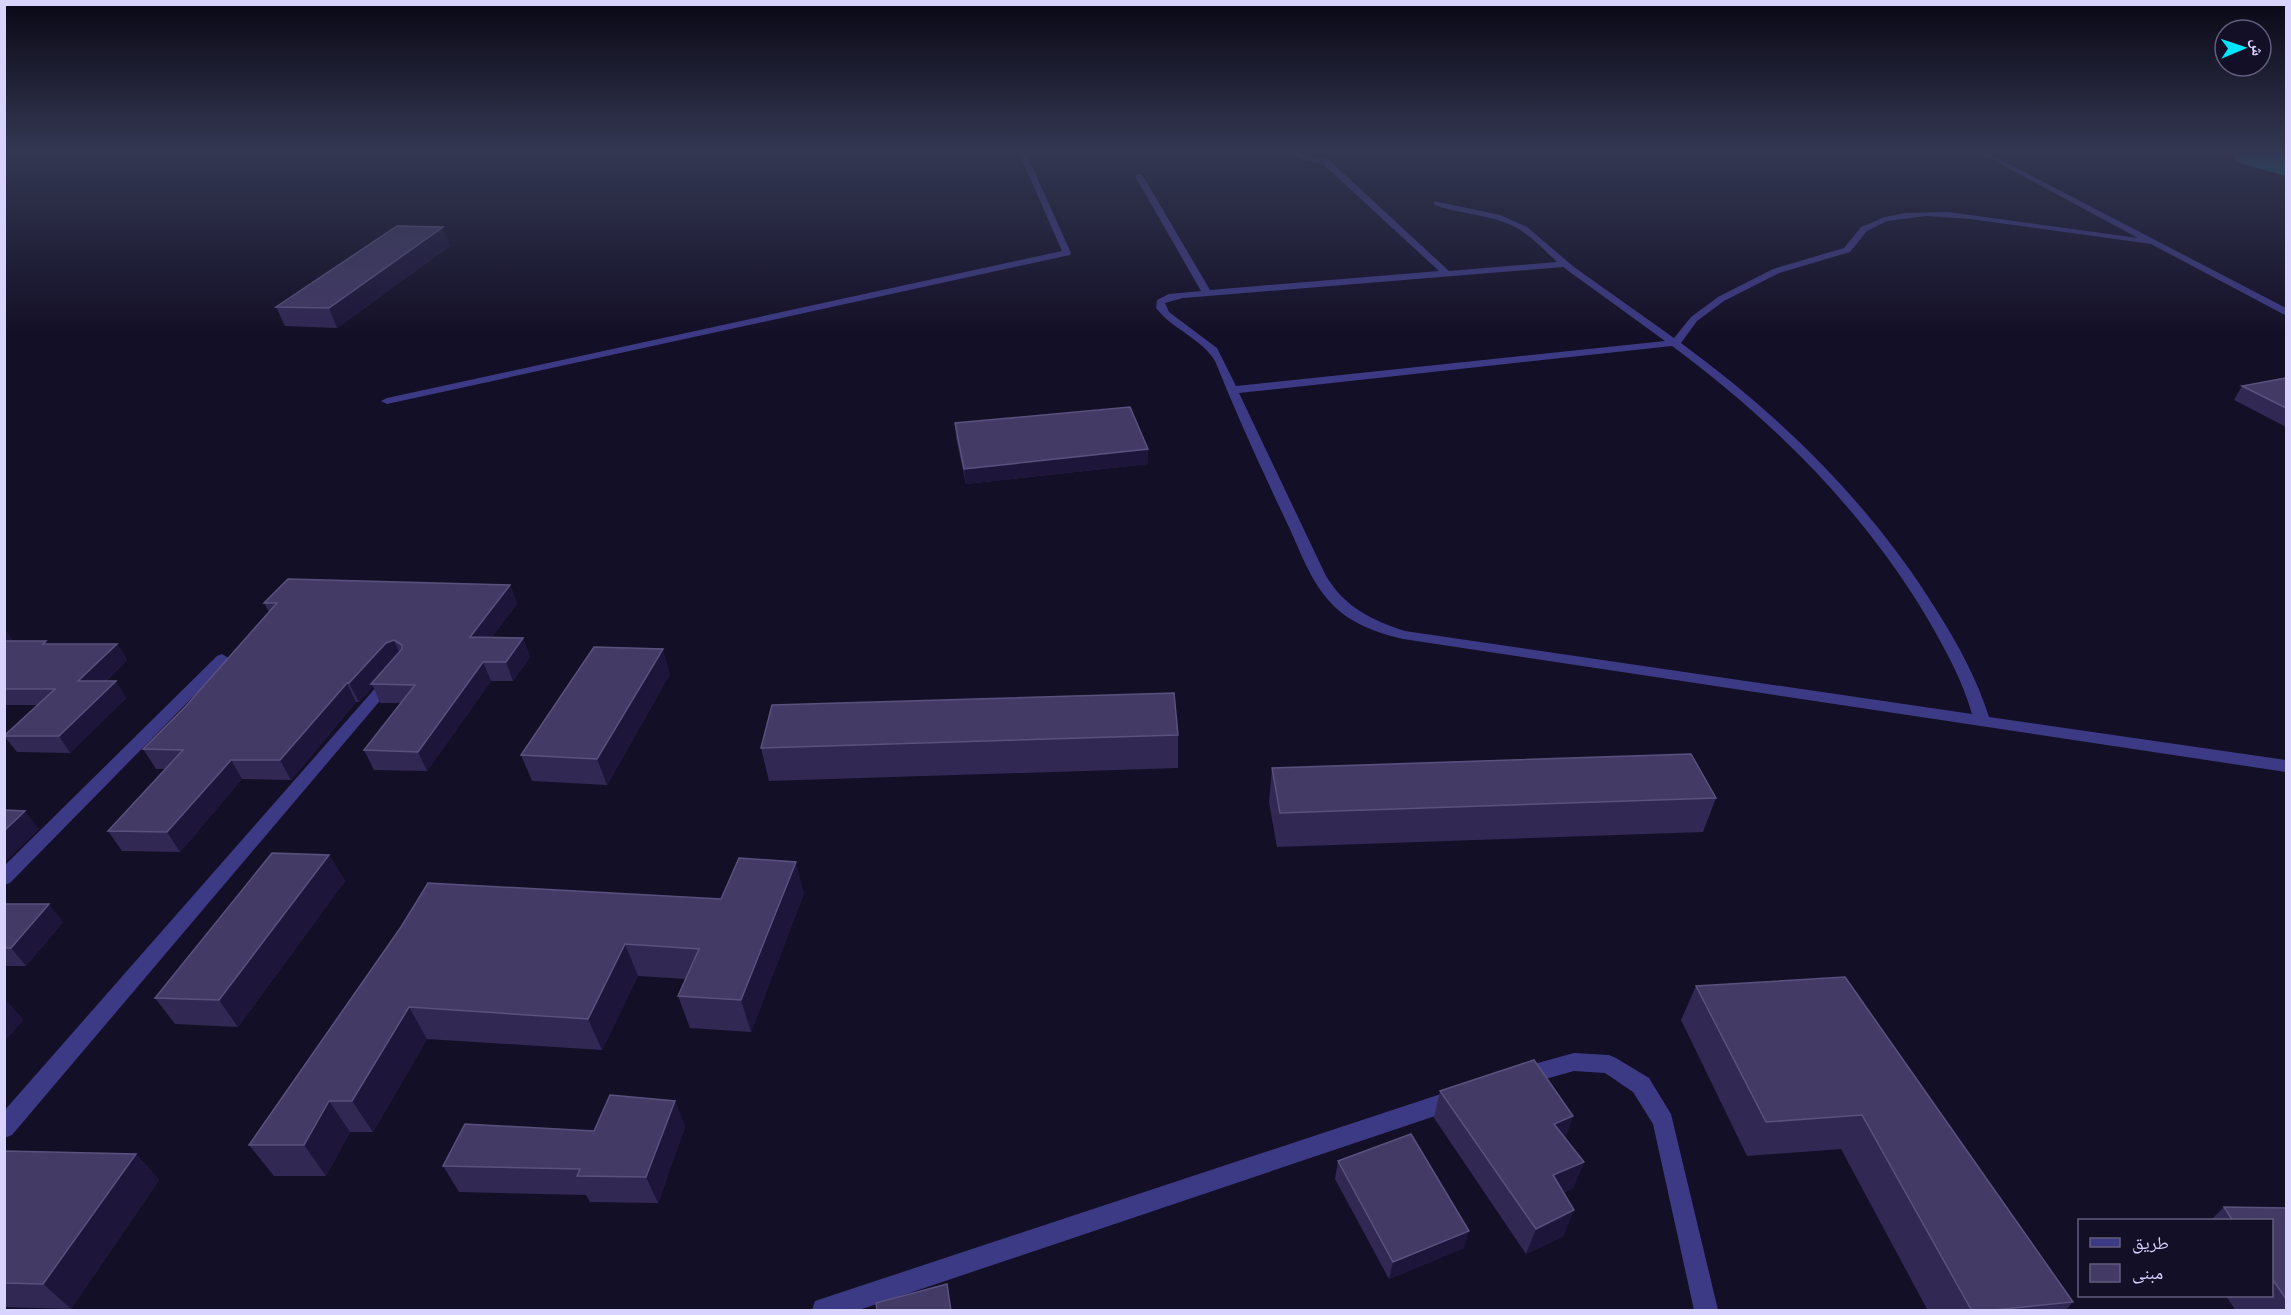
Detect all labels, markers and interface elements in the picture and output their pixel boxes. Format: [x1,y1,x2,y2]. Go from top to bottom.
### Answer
north arrow [2213,18,2273,78]
text: ش [2247,39,2269,56]
legend [2078,1219,2273,1297]
text: طريق [2132,1230,2169,1254]
text: مبنى [2132,1260,2163,1284]

